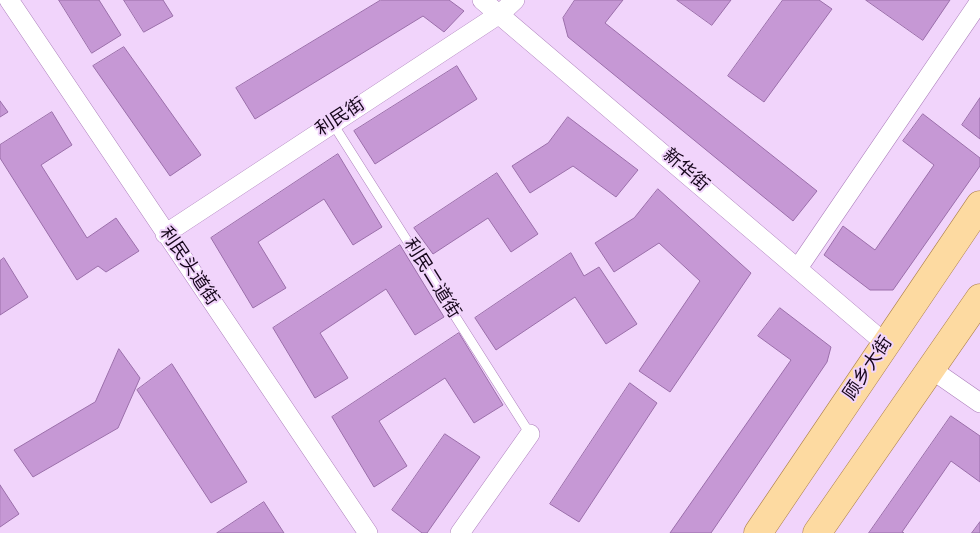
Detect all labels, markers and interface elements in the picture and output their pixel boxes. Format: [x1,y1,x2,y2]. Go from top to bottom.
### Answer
street label: 利民街 [312,94,370,142]
street label: 新华街 [658,145,712,197]
street label: 利民头道街 [154,224,222,310]
street label: 利民二道街 [398,235,464,323]
street label: 顾乡大街 [840,333,898,405]

